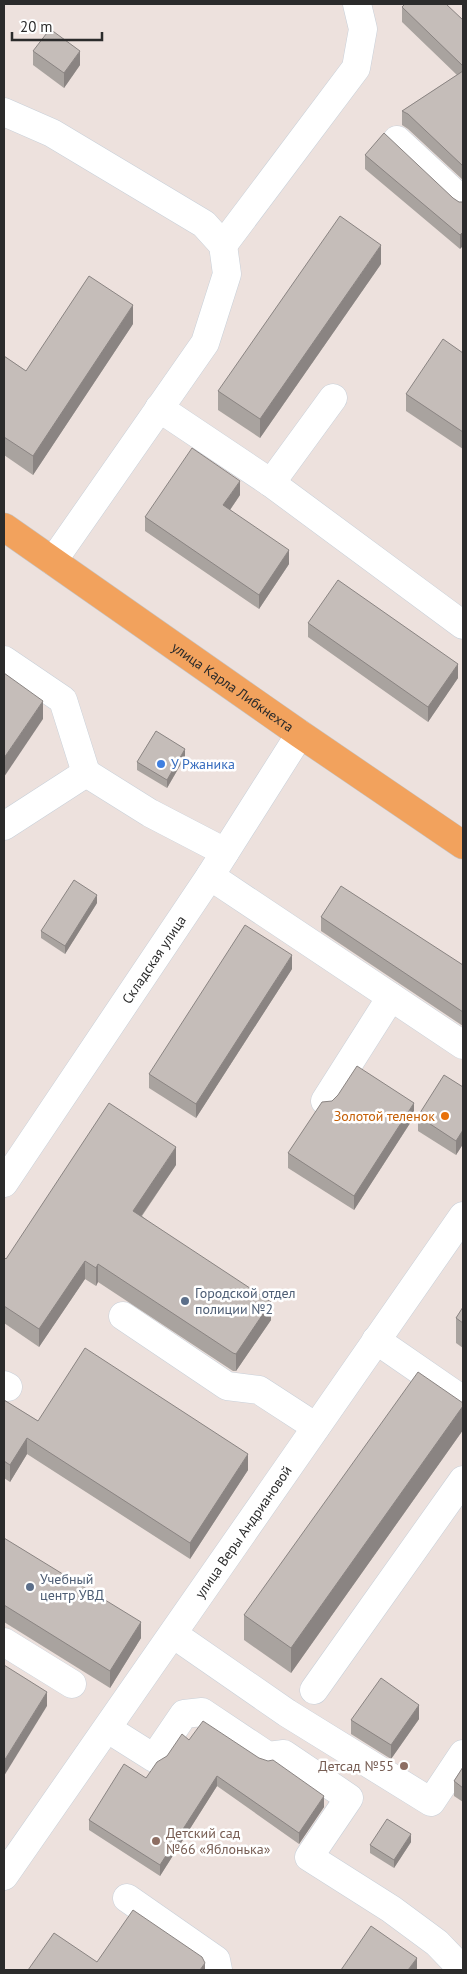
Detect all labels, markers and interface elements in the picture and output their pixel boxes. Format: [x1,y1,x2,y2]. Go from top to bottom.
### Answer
scale bar [12,10,102,42]
text: 20 m [20,17,53,36]
street label: улица Карла Либкнехта [168,638,297,736]
place label: У Ржаника [171,755,235,773]
marker: У Ржаника [155,758,167,770]
street label: Складская улица [118,912,190,1007]
place label: Золотой теленок [334,1107,435,1125]
marker: Золотой теленок [439,1110,451,1122]
place label: Городской отдел полиции №2 [195,1284,295,1318]
marker: Городской отдел полиции №2 [179,1295,191,1307]
street label: улица Веры Андриановой [191,1462,296,1602]
place label: Учебный центр УВД [40,1570,104,1604]
marker: Учебный центр УВД [24,1581,36,1593]
place label: Детсад №55 [318,1757,394,1775]
marker: Детсад №55 [398,1760,410,1772]
place label: Детский сад №66 «Яблонька» [166,1824,271,1858]
marker: Детский сад №66 «Яблонька» [150,1835,162,1847]

